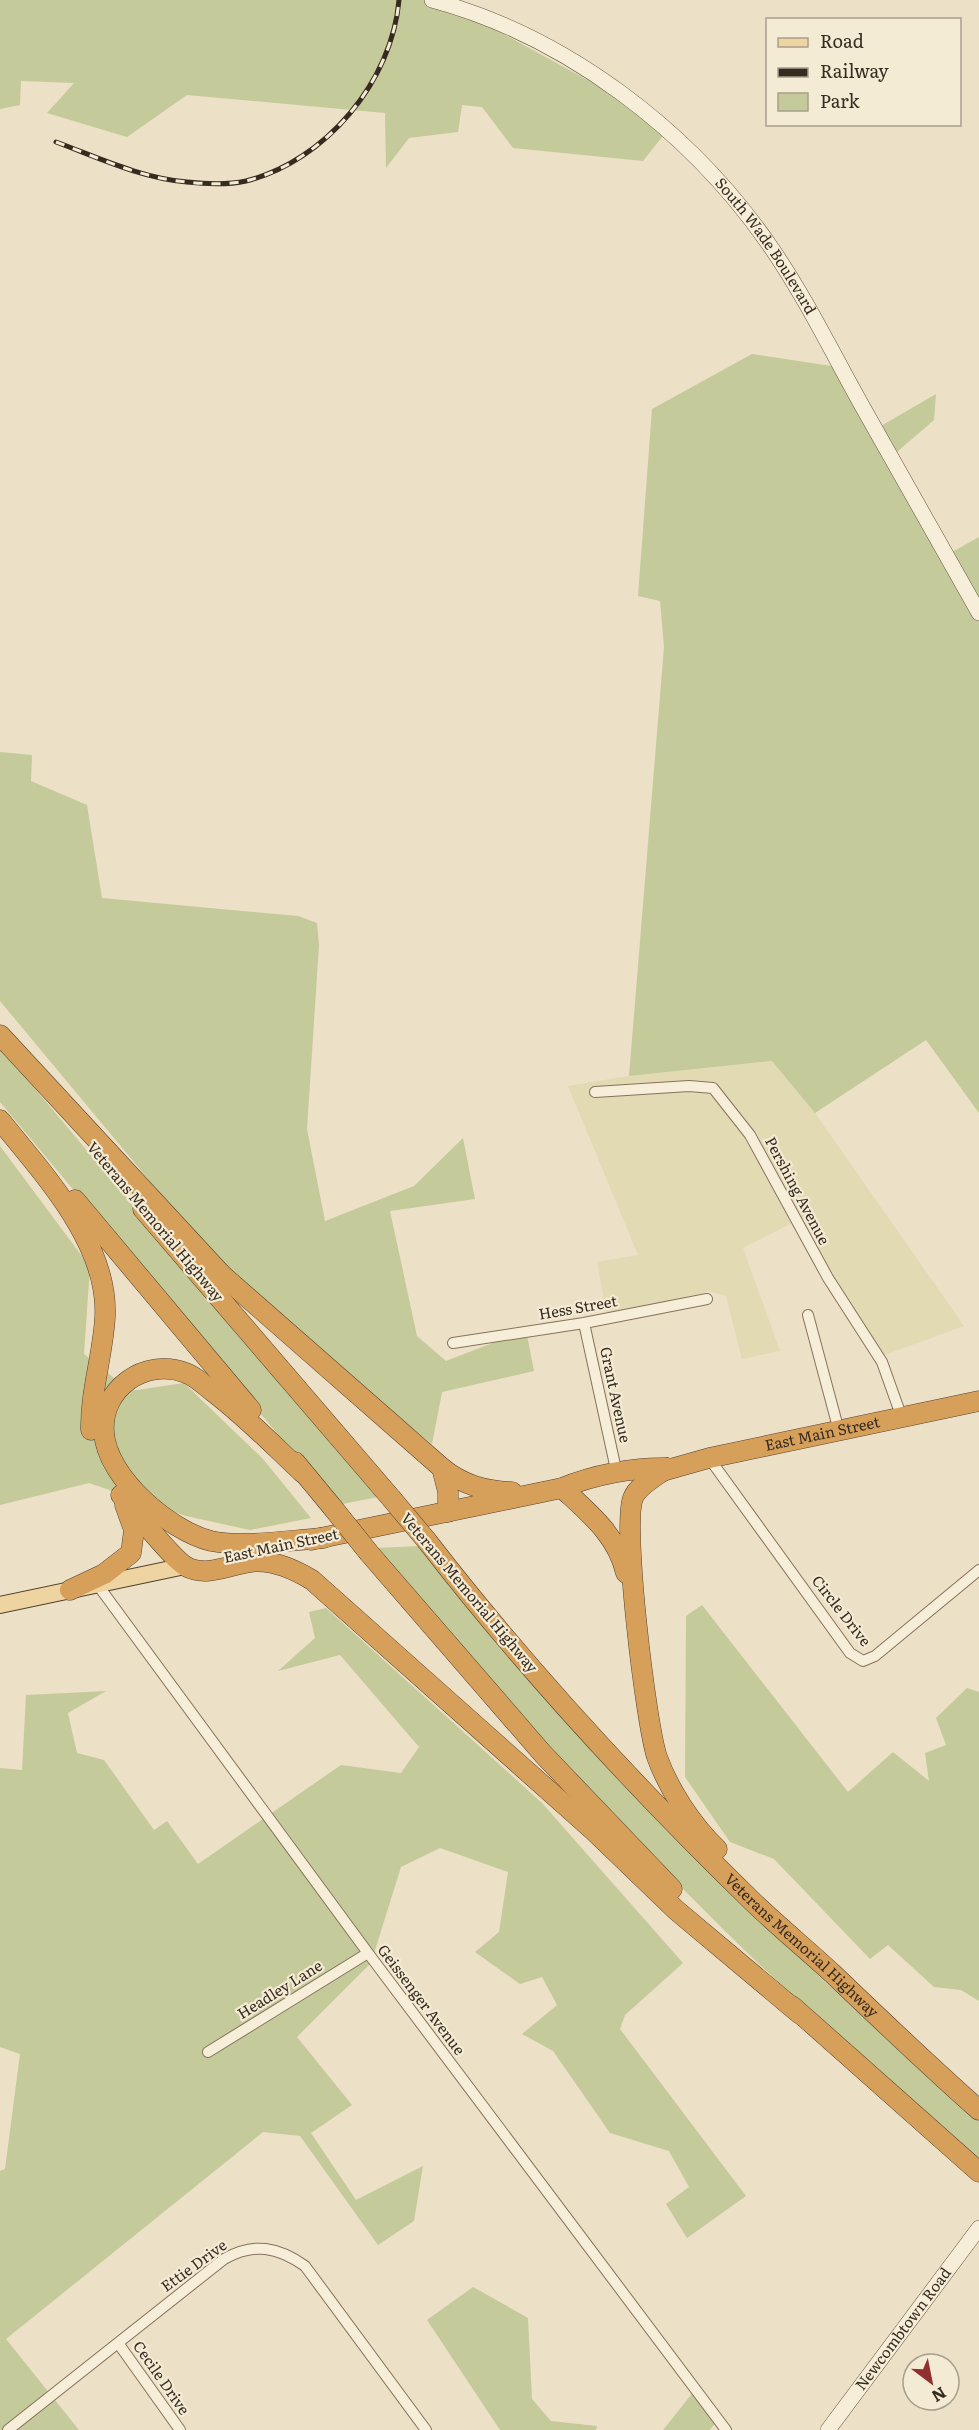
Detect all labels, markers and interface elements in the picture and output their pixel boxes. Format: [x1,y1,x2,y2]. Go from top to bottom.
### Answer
legend [766,18,961,126]
text: Road [820,27,864,54]
text: Railway [820,57,889,84]
text: Park [820,87,861,114]
street label: South Wade Boulevard [710,172,823,318]
street label: Pershing Avenue [760,1132,837,1249]
street label: Veterans Memorial Highway [82,1136,230,1306]
street label: Hess Street [537,1288,619,1325]
street label: Grant Avenue [595,1345,638,1445]
street label: East Main Street [763,1409,882,1456]
street label: Veterans Memorial Highway [396,1507,544,1677]
street label: East Main Street [221,1521,340,1568]
street label: Circle Drive [807,1570,878,1651]
street label: Veterans Memorial Highway [720,1867,885,2022]
street label: Geissenger Avenue [373,1939,472,2060]
street label: Headley Lane [232,1953,326,2024]
street label: Ettie Drive [155,2233,231,2297]
street label: Newcombtown Road [849,2262,956,2394]
street label: Cecile Drive [128,2335,196,2419]
north arrow [901,2352,961,2412]
text: N [927,2382,952,2409]

